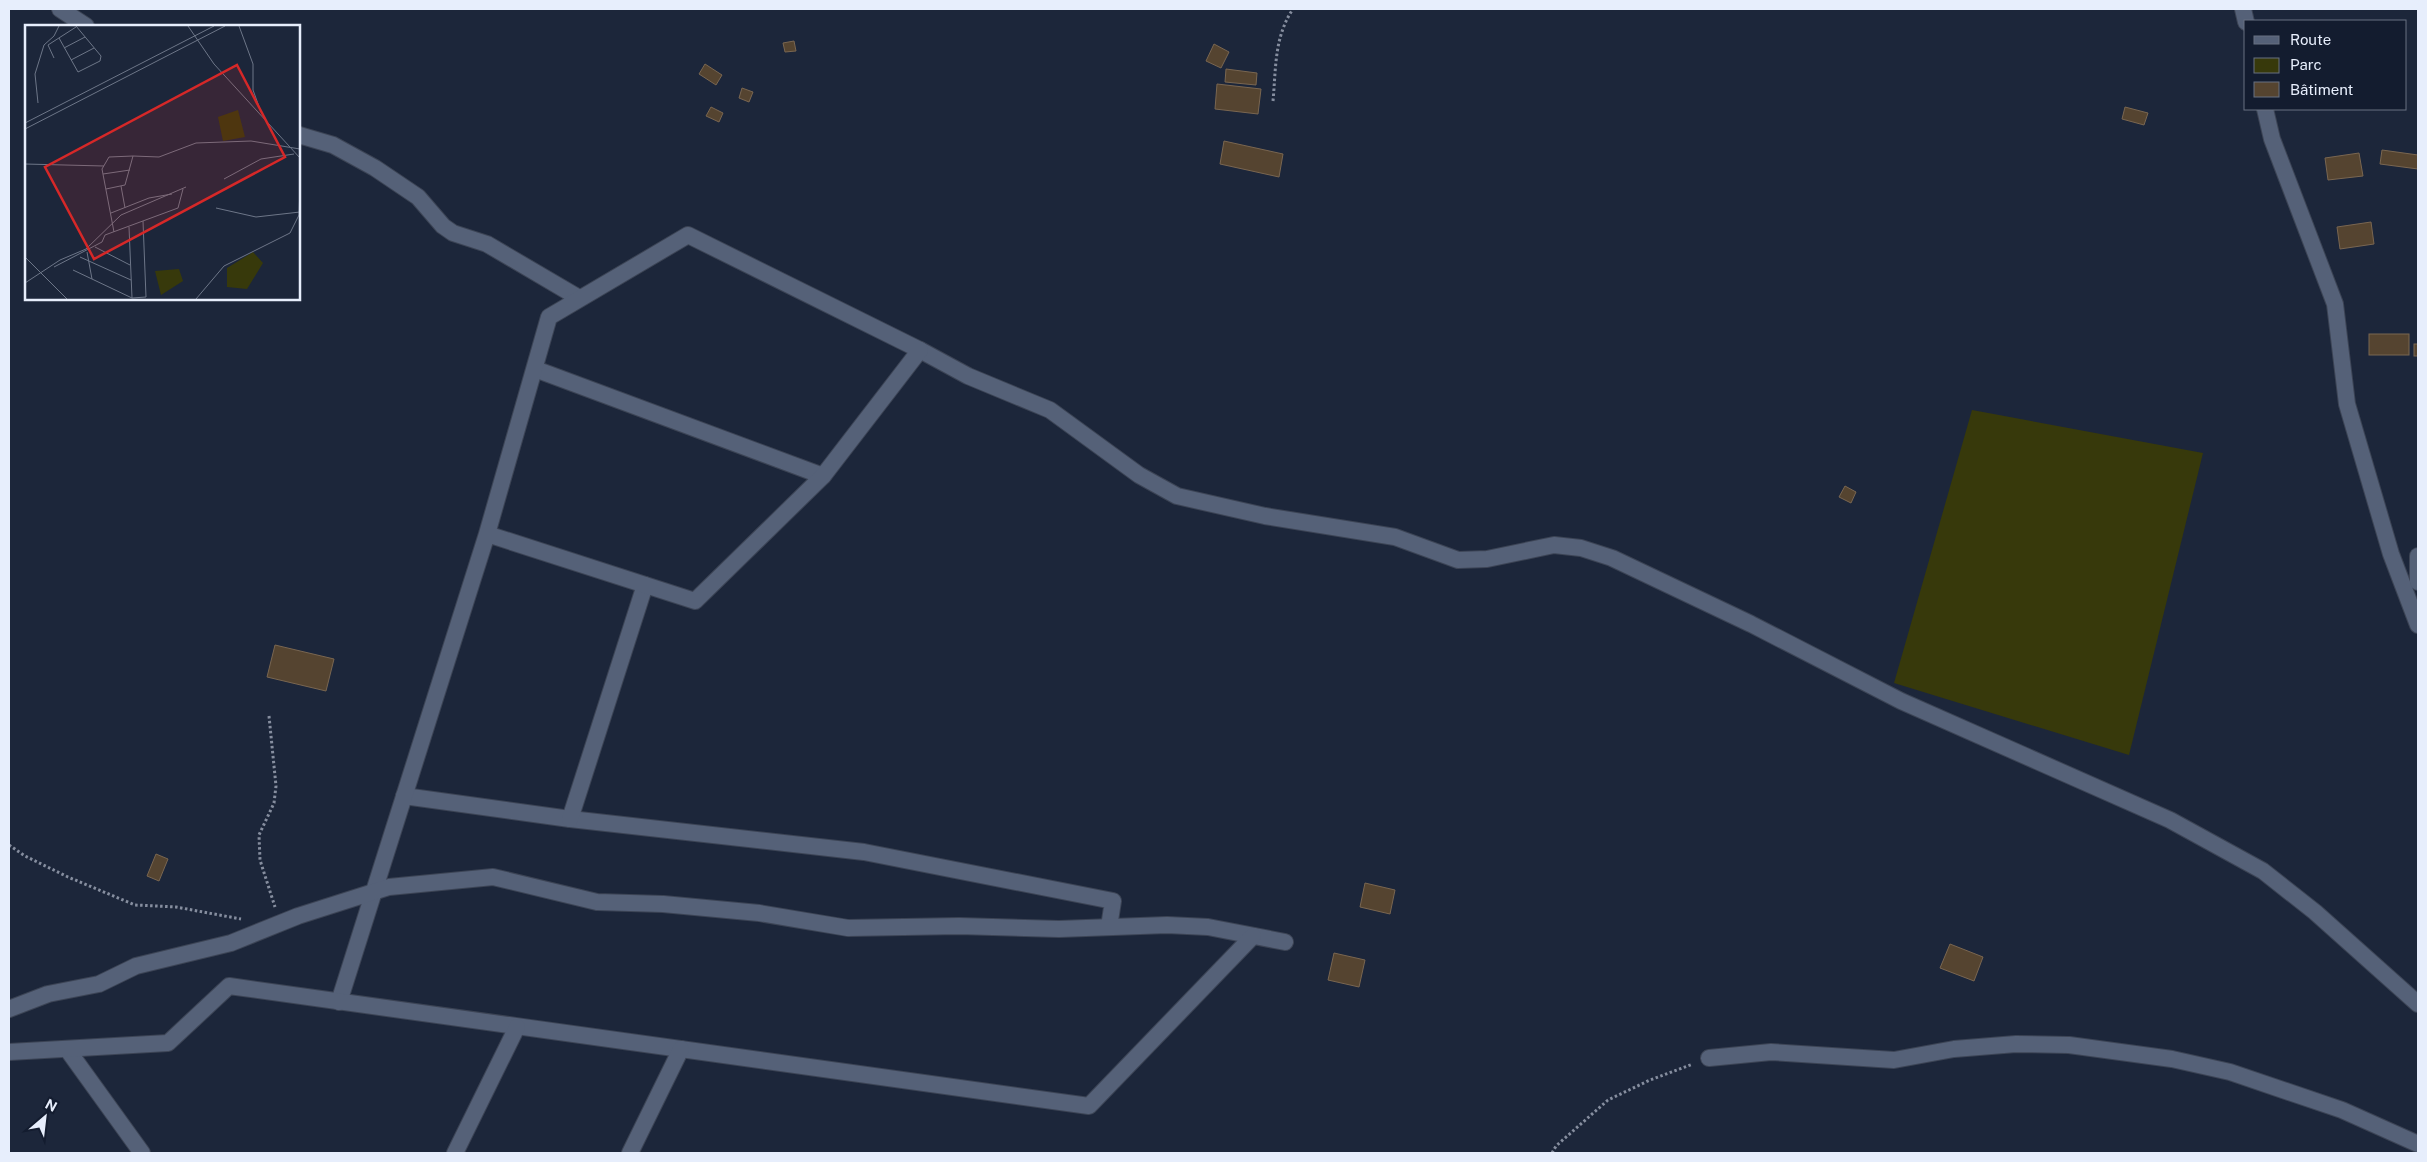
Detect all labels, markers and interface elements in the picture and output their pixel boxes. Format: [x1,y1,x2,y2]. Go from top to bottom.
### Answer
legend [2244,20,2407,110]
inset map [25,25,300,300]
text: Route [2290,31,2331,48]
text: Parc [2290,56,2322,73]
text: Bâtiment [2290,81,2353,98]
north arrow [20,1092,70,1142]
text: N [43,1096,60,1115]

